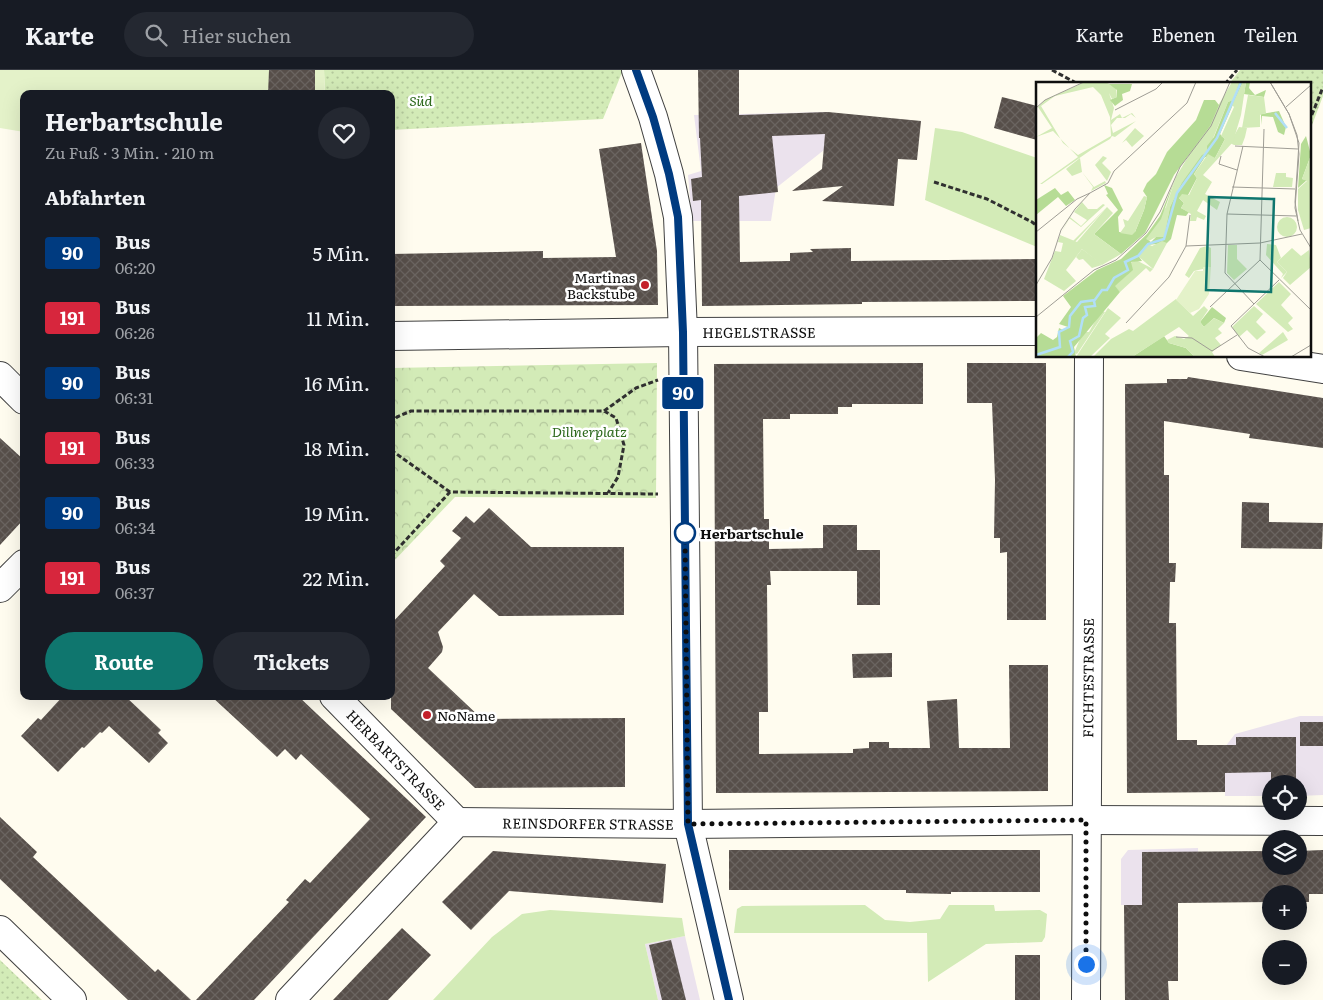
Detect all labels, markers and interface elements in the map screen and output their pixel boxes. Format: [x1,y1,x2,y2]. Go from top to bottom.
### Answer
search box [124,12,474,57]
text: Karte [25,17,94,52]
icon: search [142,21,170,49]
text: Hier suchen [182,21,291,49]
text: Karte [1076,21,1123,48]
text: Ebenen [1151,21,1216,48]
text: Teilen [1244,21,1298,48]
inset map [1036,82,1310,358]
park label: Süd [409,90,433,110]
text: Herbartschule [45,103,223,138]
button: heart [318,107,370,159]
text: Zu Fuß · 3 Min. · 210 m [45,140,214,164]
text: Abfahrten [45,183,146,211]
text: Bus [115,227,150,255]
text: 90 [62,239,83,266]
text: 5 Min. [312,239,370,267]
text: 06:20 [115,255,155,279]
place label: Martinas Backstube [567,267,635,303]
marker: Martinas Backstube [639,279,651,291]
text: Bus [115,292,150,320]
text: 191 [60,304,85,331]
text: 11 Min. [307,304,370,332]
text: 06:26 [115,320,155,344]
street label: HEGELSTRASSE [702,322,816,342]
text: Bus [115,357,150,385]
text: 90 [62,369,83,396]
text: 16 Min. [304,369,370,397]
line badge: 90 [660,377,706,409]
text: 90 [672,379,694,406]
text: 06:31 [115,385,153,409]
park label: Dillnerplatz [551,421,627,441]
text: Bus [115,422,150,450]
text: 191 [60,434,85,461]
text: 18 Min. [304,434,370,462]
text: 06:33 [115,450,155,474]
text: Bus [115,487,150,515]
text: 90 [62,499,83,526]
text: 19 Min. [304,499,370,527]
text: 06:34 [115,515,155,539]
marker: Herbartschule [674,522,696,544]
place label: Herbartschule [700,523,804,543]
text: Bus [115,552,150,580]
text: 191 [60,564,85,591]
text: 22 Min. [303,564,370,592]
text: 06:37 [115,580,154,604]
street label: FICHTESTRASSE [1077,618,1098,738]
button: Route [45,632,203,690]
button: Tickets [213,632,370,690]
street label: HERBARTSTRASSE [342,705,450,815]
place label: NoName [437,705,495,725]
marker: NoName [421,709,433,721]
map controls [1262,775,1307,985]
button: locate [1262,775,1307,820]
street label: REINSDORFER STRASSE [502,812,674,834]
button: layers [1262,830,1307,875]
button: + [1262,885,1307,930]
button: − [1262,940,1307,985]
your location [1074,952,1099,977]

